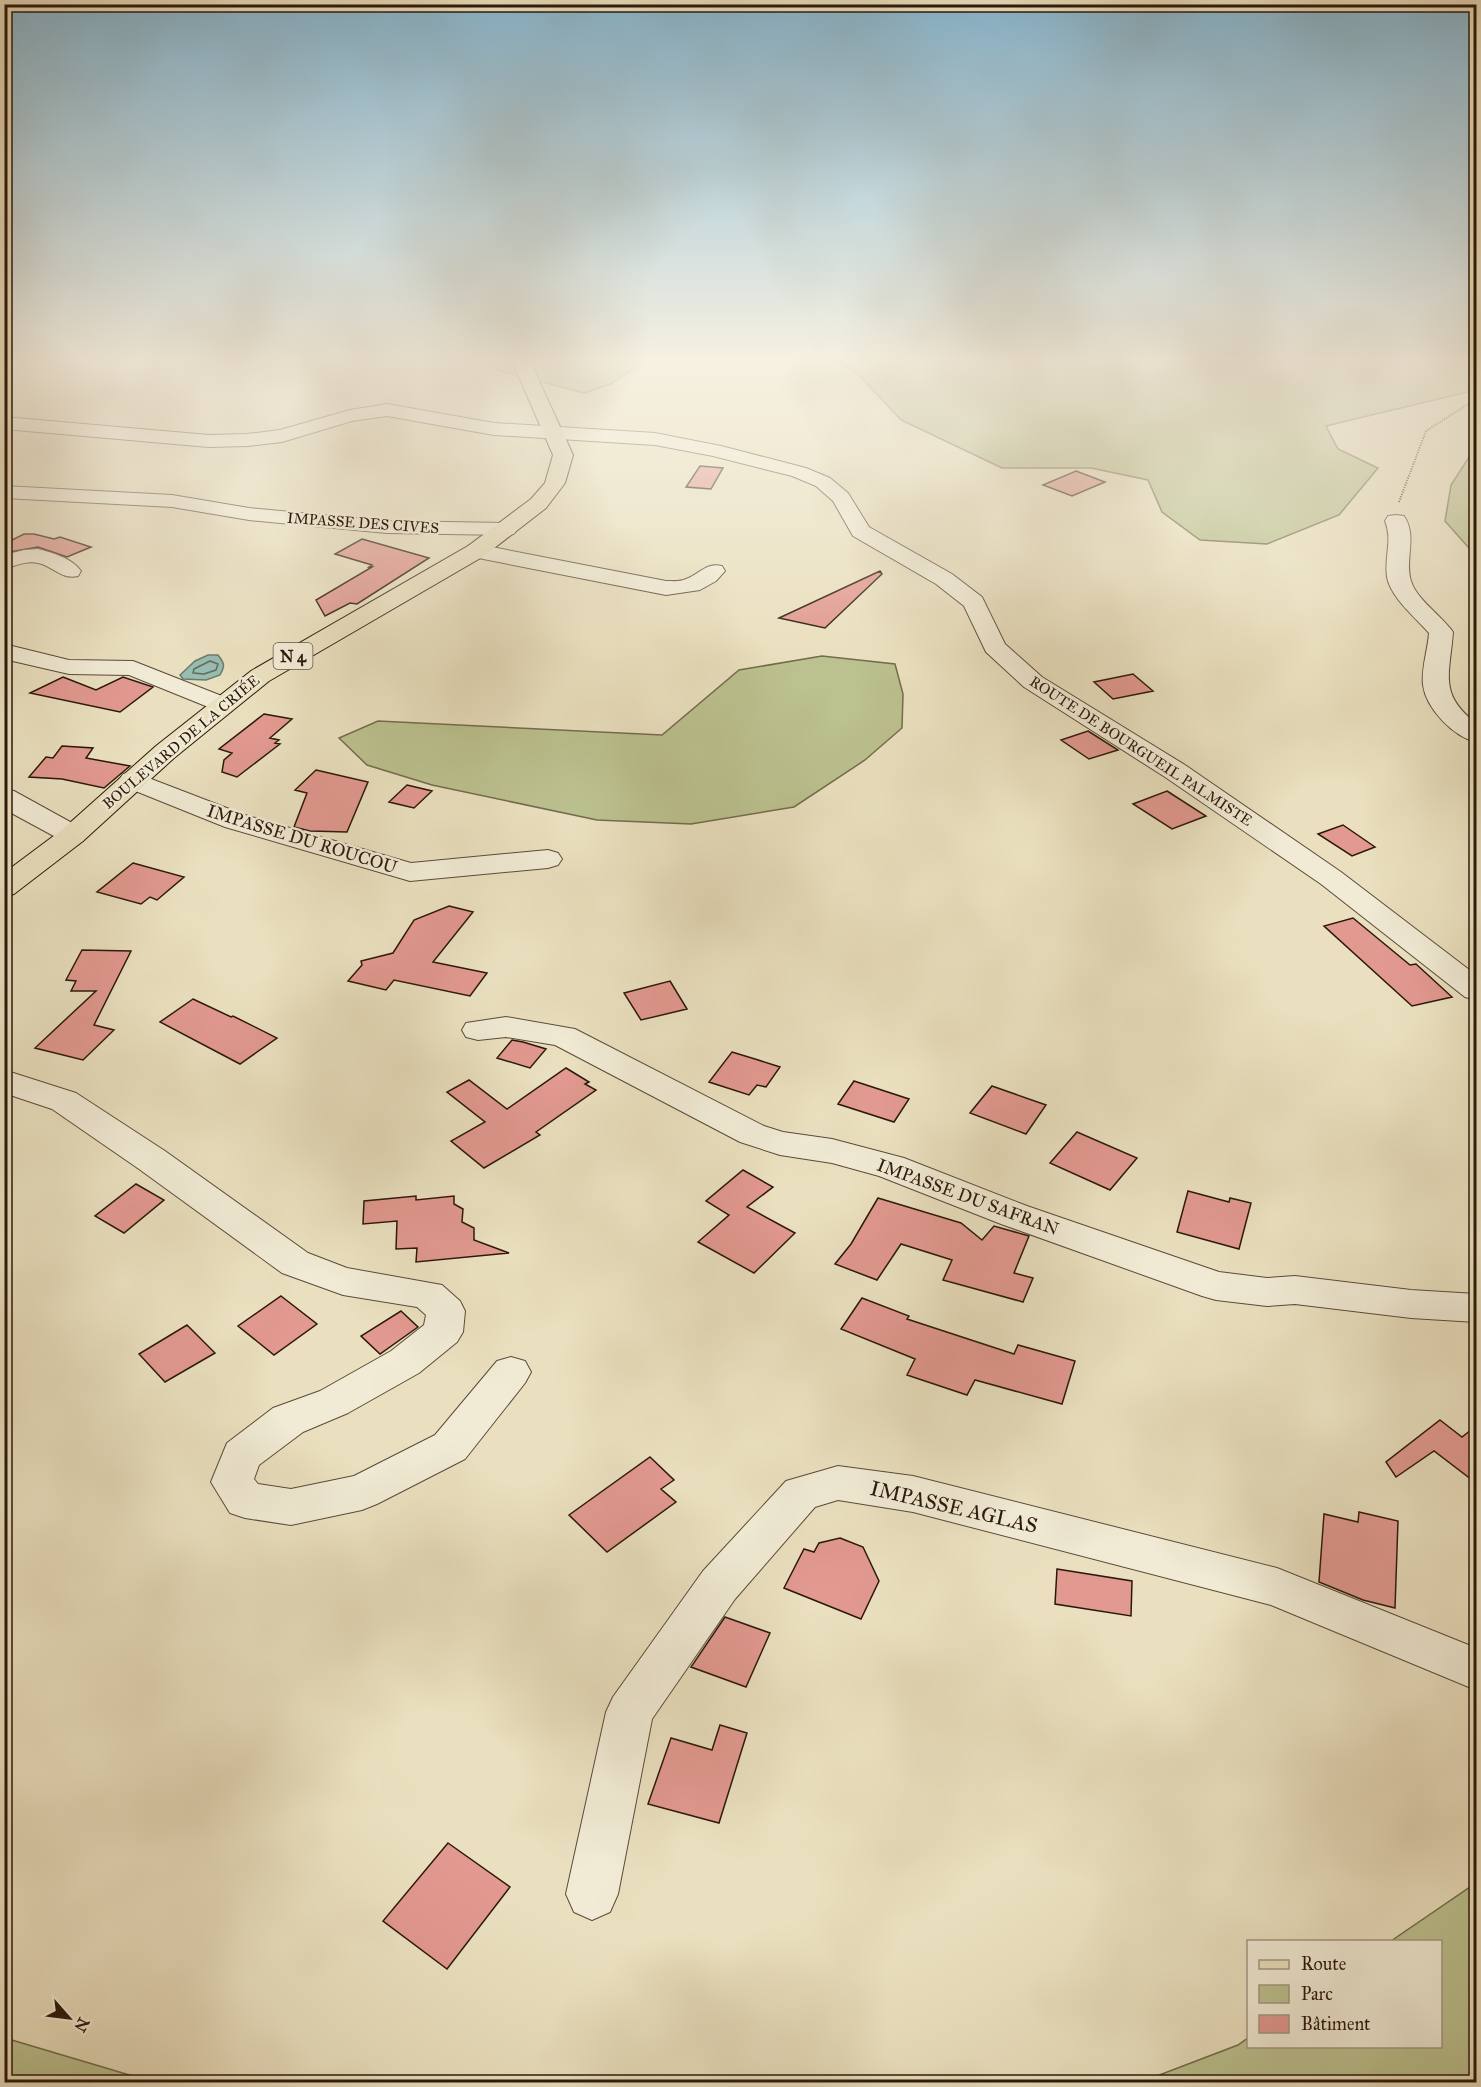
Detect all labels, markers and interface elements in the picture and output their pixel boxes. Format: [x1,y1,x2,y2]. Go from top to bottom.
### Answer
street label: IMPASSE DES CIVES [286,509,440,537]
road number: N 4 [274,643,312,669]
street label: BOULEVARD DE LA CRIÉE [98,670,263,813]
street label: ROUTE DE BOURGUEIL PALMISTE [1026,672,1256,830]
street label: IMPASSE DU ROUCOU [204,800,401,879]
street label: IMPASSE DU SAFRAN [874,1154,1062,1240]
street label: IMPASSE AGLAS [868,1475,1040,1539]
legend [1247,1940,1442,2048]
text: Route [1301,1953,1346,1975]
text: Parc [1301,1983,1333,2005]
north arrow [39,1988,99,2048]
text: Bâtiment [1301,2013,1371,2035]
text: N [70,2014,93,2036]

